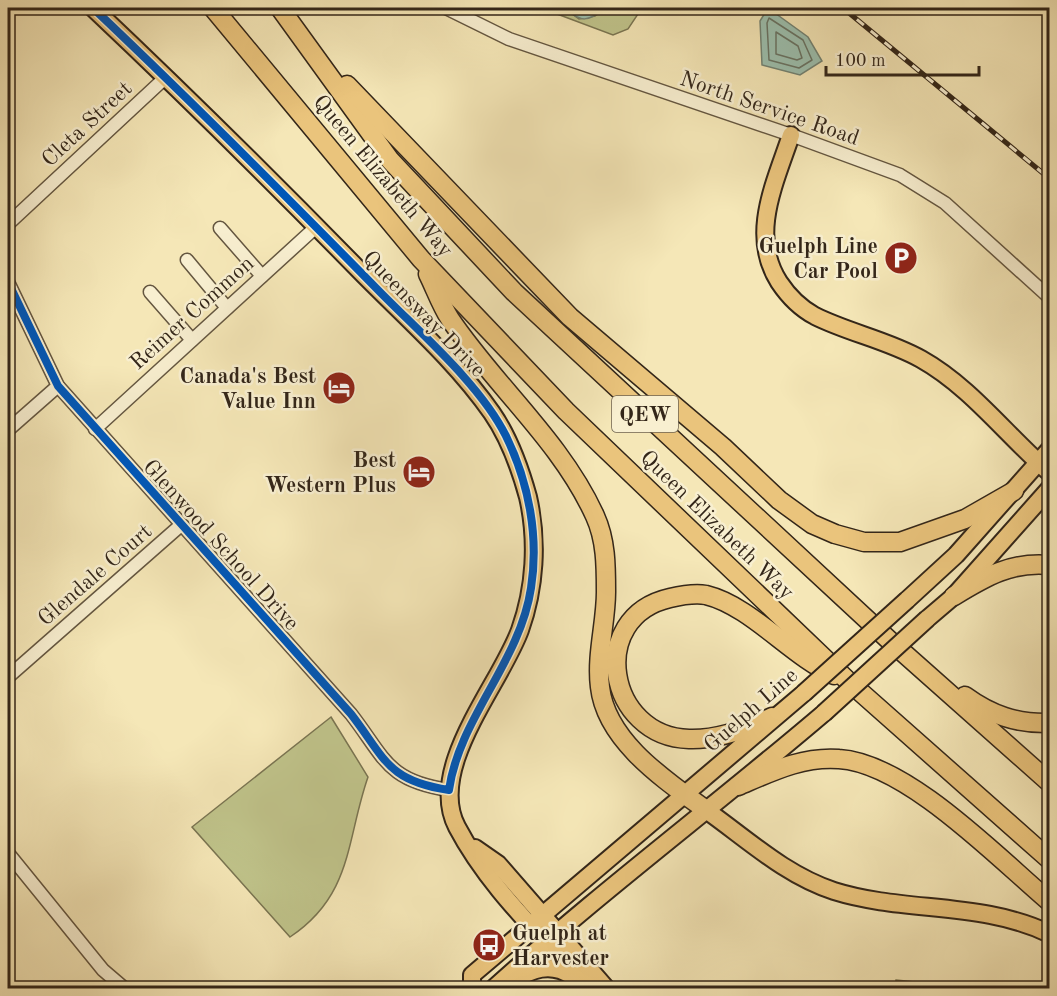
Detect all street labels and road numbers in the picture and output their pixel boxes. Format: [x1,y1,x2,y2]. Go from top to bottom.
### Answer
street label: North Service Road [677,68,862,150]
street label: Cleta Street [38,78,136,171]
street label: Queen Elizabeth Way [308,91,457,262]
street label: Queensway Drive [358,247,489,382]
street label: Reimer Common [126,252,258,375]
road number: QEW [612,396,678,432]
street label: Queen Elizabeth Way [636,447,798,604]
street label: Glenwood School Drive [138,456,303,635]
street label: Glendale Court [34,520,156,631]
street label: Guelph Line [700,664,802,757]

